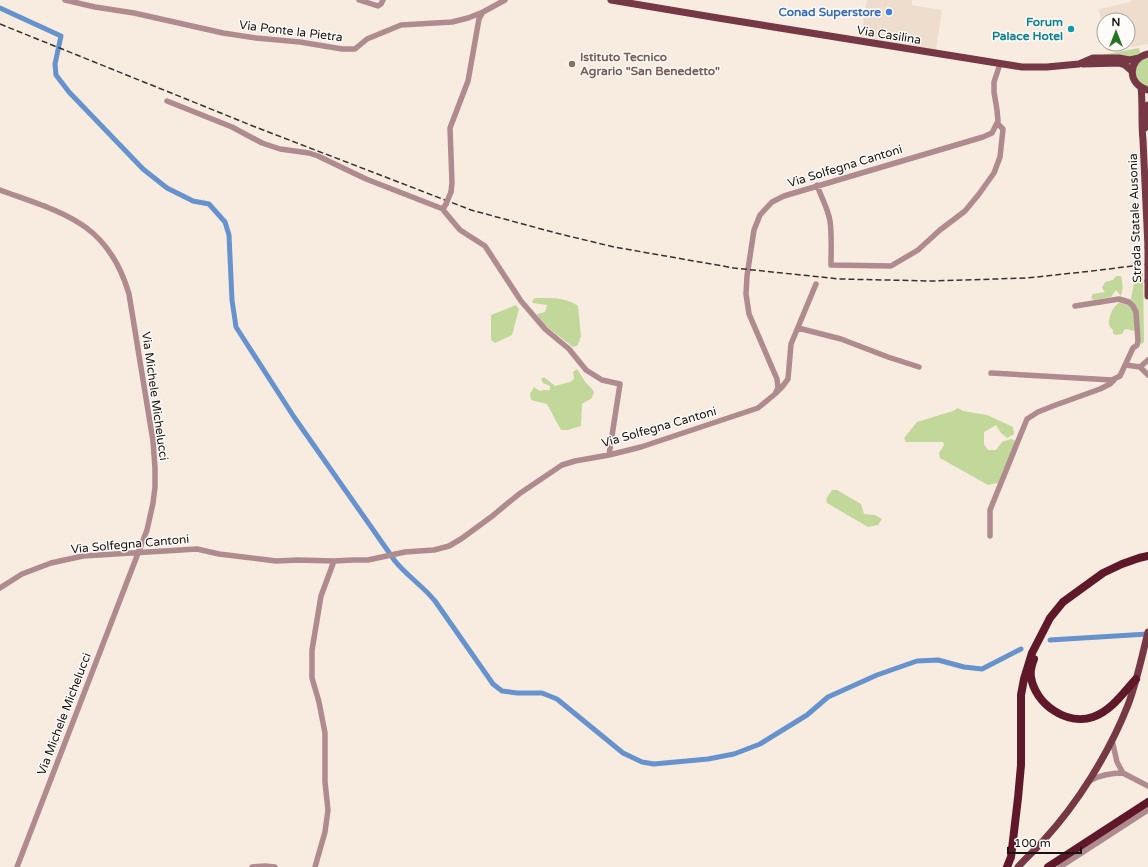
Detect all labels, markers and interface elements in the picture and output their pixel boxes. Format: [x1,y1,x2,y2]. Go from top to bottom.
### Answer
place label: Conad Superstore [779,5,881,20]
marker: Conad Superstore [884,7,894,17]
north arrow [1096,12,1136,52]
place label: Forum Palace Hotel [992,15,1063,43]
text: N [1112,16,1120,29]
street label: Via Ponte la Pietra [238,18,344,44]
street label: Via Casilina [856,23,922,47]
marker: Forum Palace Hotel [1066,24,1076,34]
place label: Istituto Tecnico Agrario "San Benedetto" [580,50,720,79]
marker: Istituto Tecnico Agrario "San Benedetto" [567,59,577,69]
street label: Via Solfegna Cantoni [786,142,904,190]
street label: Strada Statale Ausonia [1126,153,1144,283]
street label: Via Michele Michelucci [139,331,171,461]
street label: Via Solfegna Cantoni [600,404,718,450]
street label: Via Solfegna Cantoni [70,532,190,556]
street label: Via Michele Michelucci [34,651,94,777]
scale bar [1008,829,1081,855]
text: 100 m [1014,836,1051,850]

